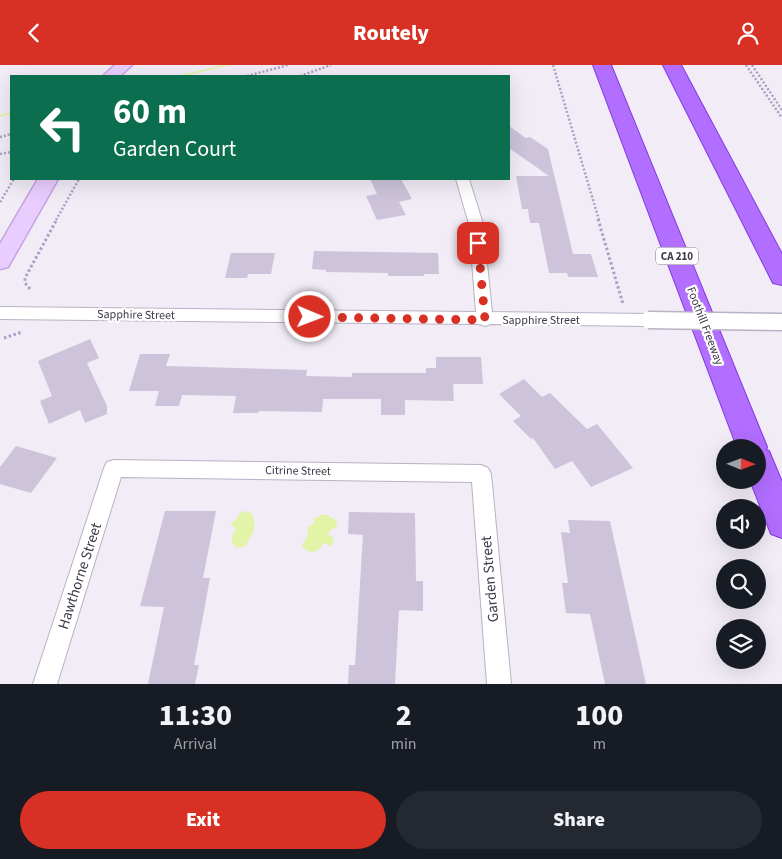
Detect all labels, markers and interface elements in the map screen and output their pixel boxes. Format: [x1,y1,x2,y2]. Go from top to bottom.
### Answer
text: Routely [353,17,429,49]
icon: back [20,19,48,47]
icon: person [734,19,762,47]
text: 60 m [113,87,187,137]
icon: left [30,95,95,160]
text: Garden Court [113,133,236,165]
pin [457,222,499,264]
icon: arrive [464,229,492,257]
road number: CA 210 [656,247,698,265]
street label: Foothill Freeway [682,284,728,368]
position arrow [283,290,335,342]
street label: Sapphire Street [97,306,175,324]
street label: Sapphire Street [502,312,580,329]
north arrow [716,439,766,489]
map controls [716,439,766,669]
street label: Citrine Street [265,462,331,480]
button: sound [716,499,766,549]
street label: Hawthorne Street [53,520,107,632]
street label: Garden Street [476,535,504,623]
button: search [716,559,766,609]
button: layers [716,619,766,669]
text: 11:30 [159,694,232,737]
text: 2 [396,694,412,737]
text: 100 [575,694,623,737]
text: Arrival [174,733,217,755]
text: min [391,733,417,755]
text: m [593,733,606,755]
button: Exit [20,791,386,849]
button: Share [396,791,762,849]

